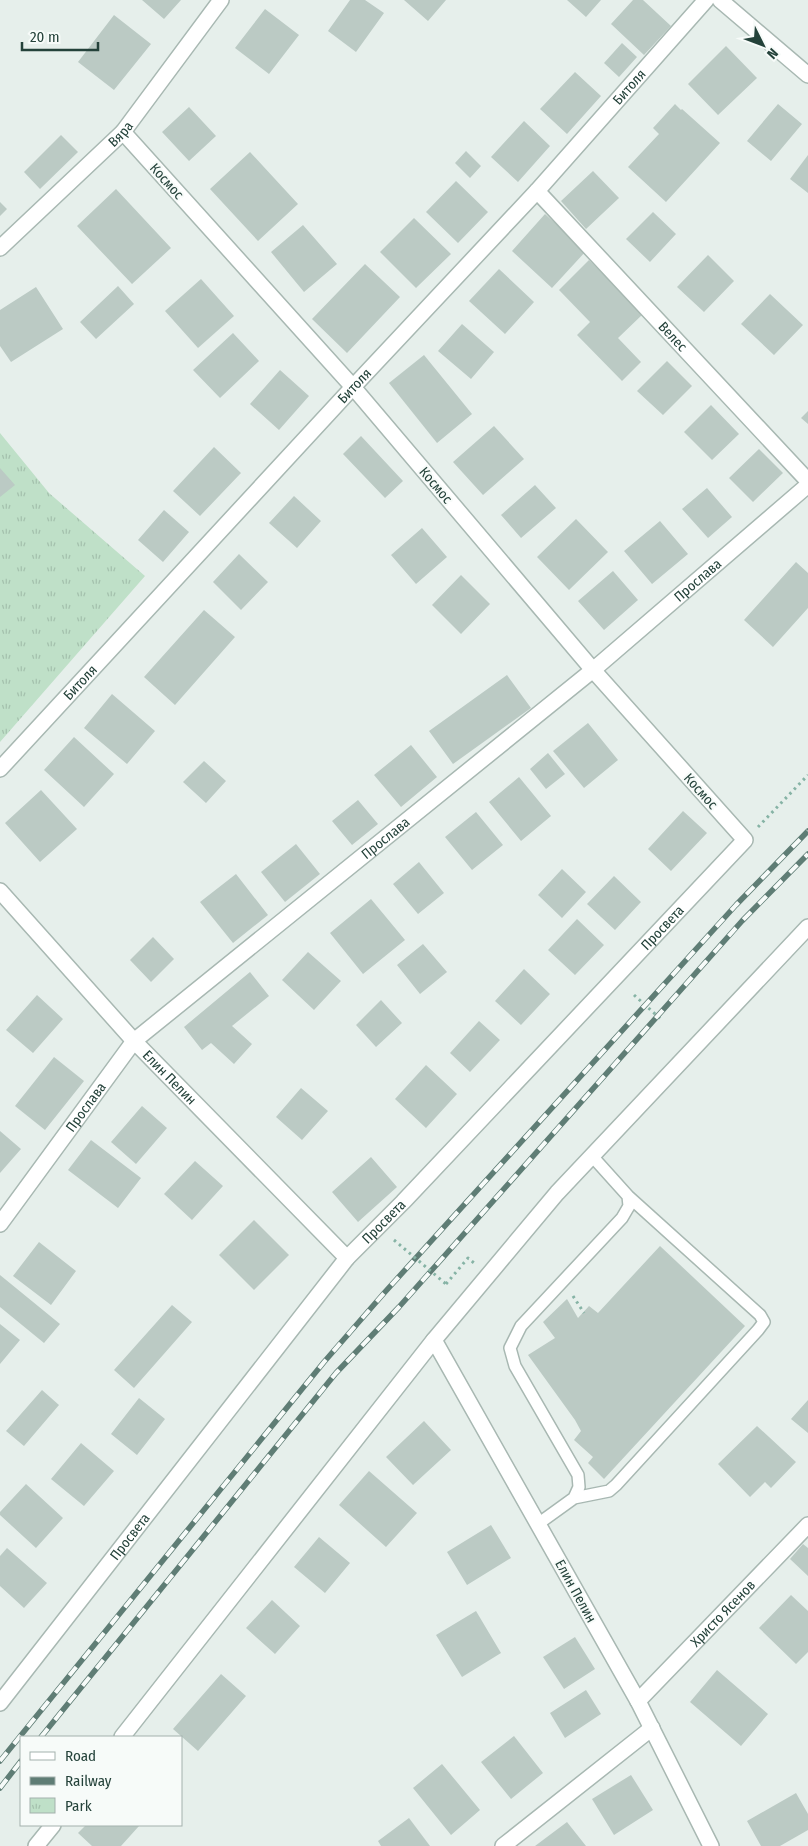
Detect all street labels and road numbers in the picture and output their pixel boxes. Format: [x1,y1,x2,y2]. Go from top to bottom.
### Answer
street label: Битоля [609,66,650,108]
street label: Вяра [105,118,137,151]
street label: Космос [146,160,187,203]
street label: Велес [654,318,691,355]
street label: Битоля [334,365,375,407]
street label: Космос [415,464,456,507]
street label: Прослава [671,555,725,605]
street label: Битоля [60,662,101,704]
street label: Космос [680,770,721,813]
street label: Прослава [358,814,413,863]
street label: Просвета [638,902,688,954]
street label: Елин Пелин [139,1047,200,1108]
street label: Прослава [62,1079,110,1135]
street label: Просвета [358,1196,409,1247]
street label: Просвета [107,1510,154,1564]
street label: Елин Пелин [551,1557,600,1626]
street label: Христо Ясенов [687,1577,759,1650]

